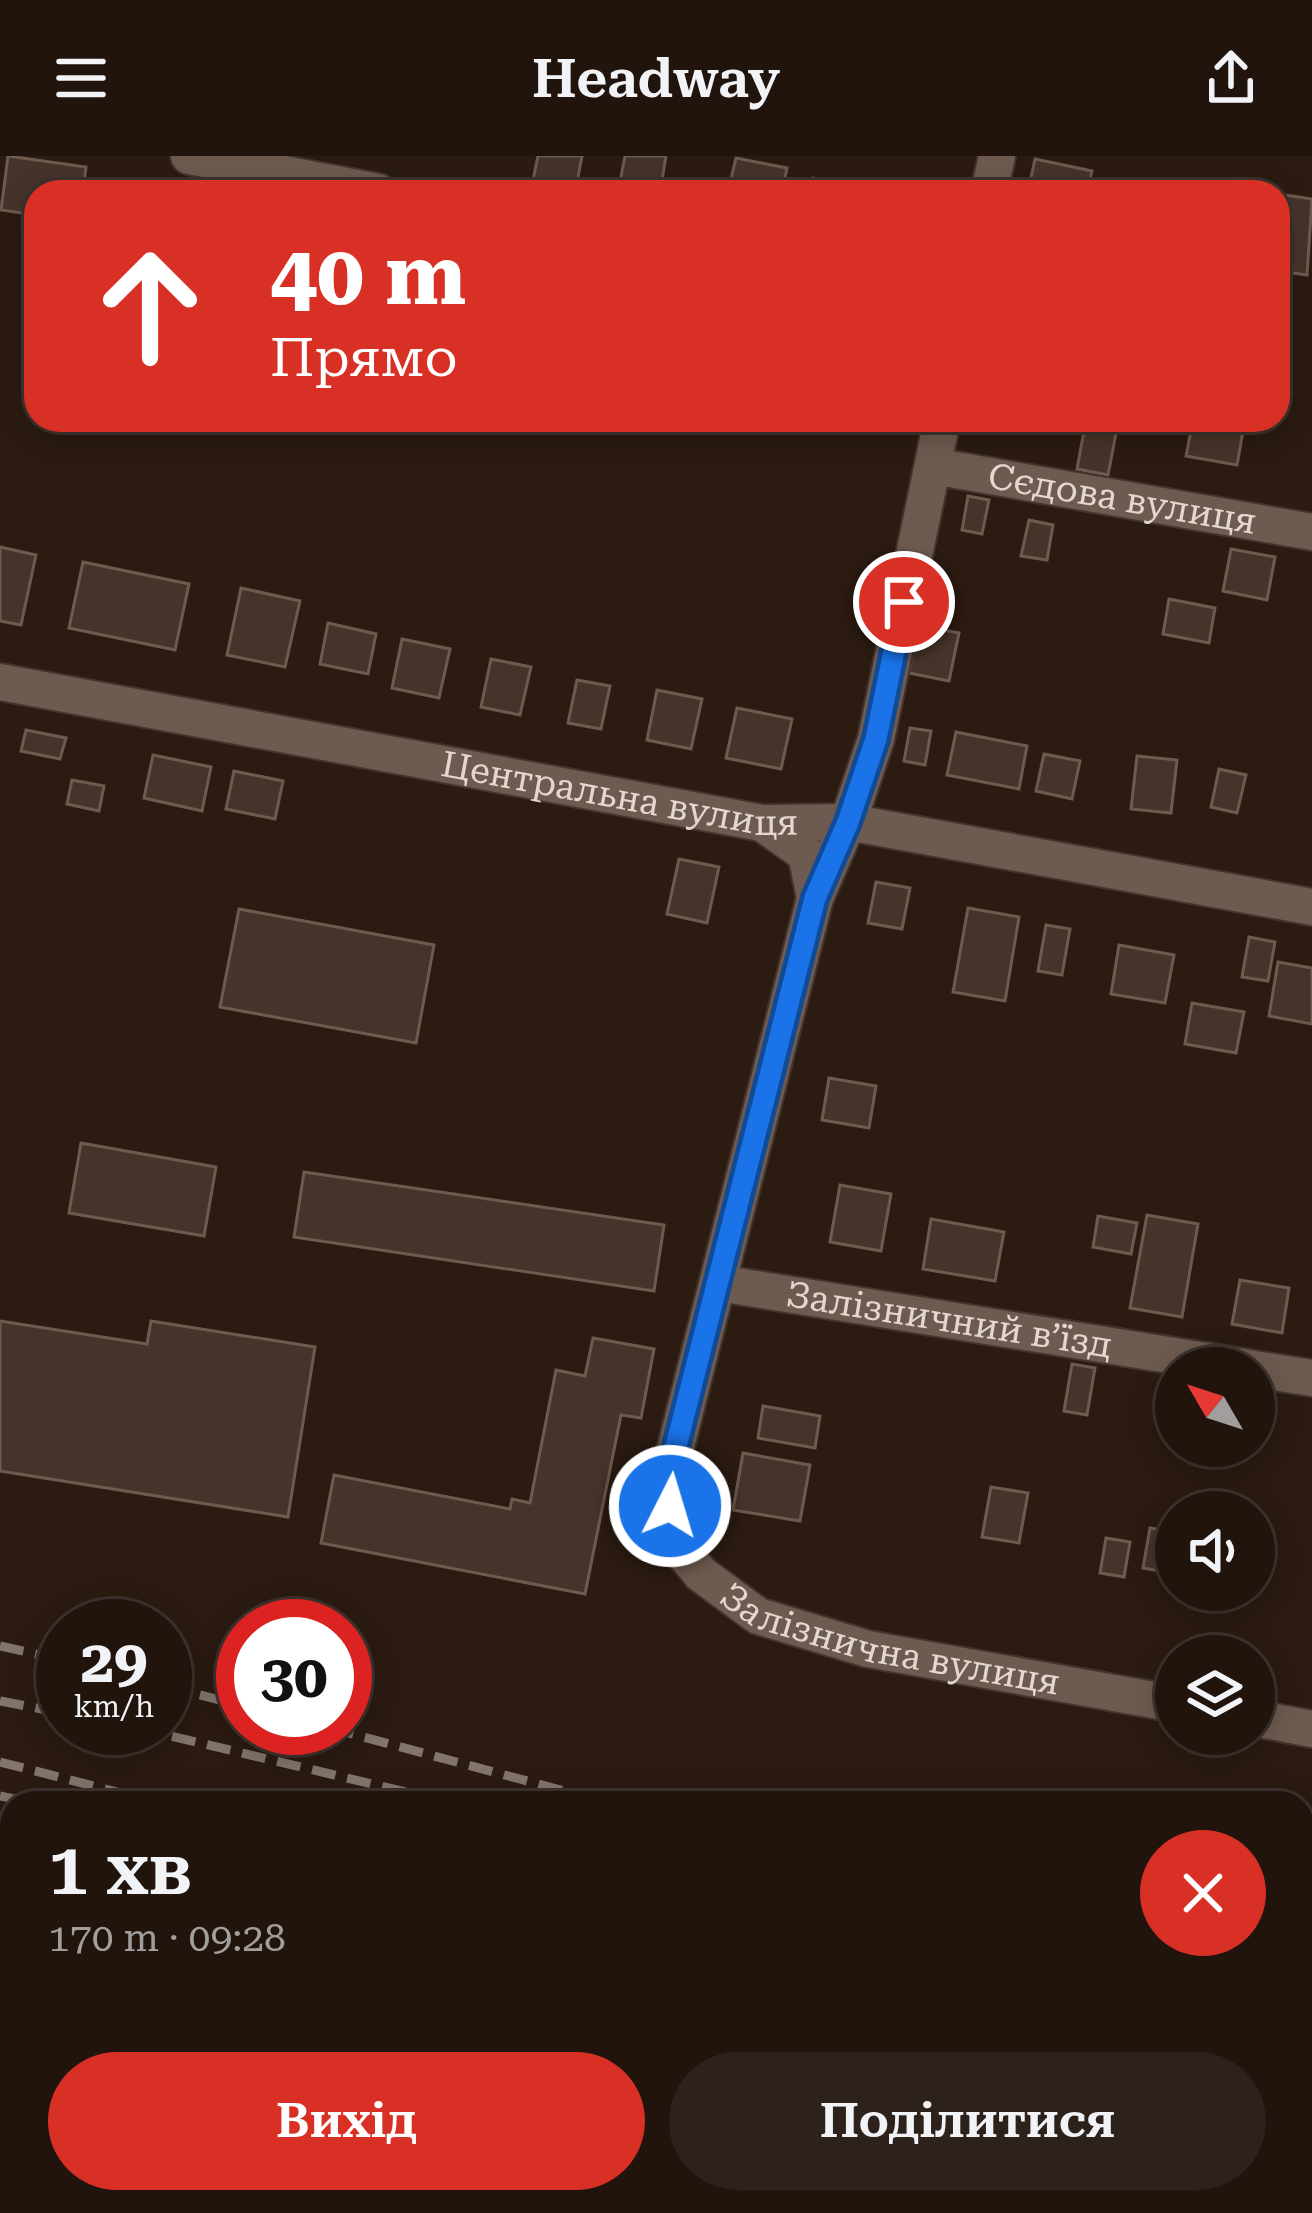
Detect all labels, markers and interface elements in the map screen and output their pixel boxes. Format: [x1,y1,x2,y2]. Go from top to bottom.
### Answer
icon: menu [48,45,114,111]
icon: share [1198,45,1264,111]
text: Headway [532,47,780,110]
text: 40 m [270,226,466,324]
icon: ahead [72,228,228,384]
text: Прямо [270,326,458,389]
street label: Сєдова вулиця [985,455,1259,543]
pin [853,551,955,653]
icon: arrive [871,569,937,635]
street label: Центральна вулиця [438,743,798,844]
street label: Залізничний в’їзд [783,1273,1115,1367]
north arrow [1155,1347,1275,1467]
map controls [1155,1347,1275,1755]
position arrow [607,1443,733,1569]
button: sound [1155,1491,1275,1611]
street label: Залізнична вулиця [712,1574,1063,1704]
speed limit sign: 30 [216,1599,372,1755]
text: 29 [80,1626,148,1697]
button: layers [1155,1635,1275,1755]
text: km/h [74,1689,154,1724]
text: 1 хв [48,1827,192,1912]
button: close [1140,1830,1266,1956]
text: 170 m · 09:28 [48,1915,286,1961]
button: Вихід [48,2052,645,2190]
button: Поділитися [669,2052,1266,2190]

